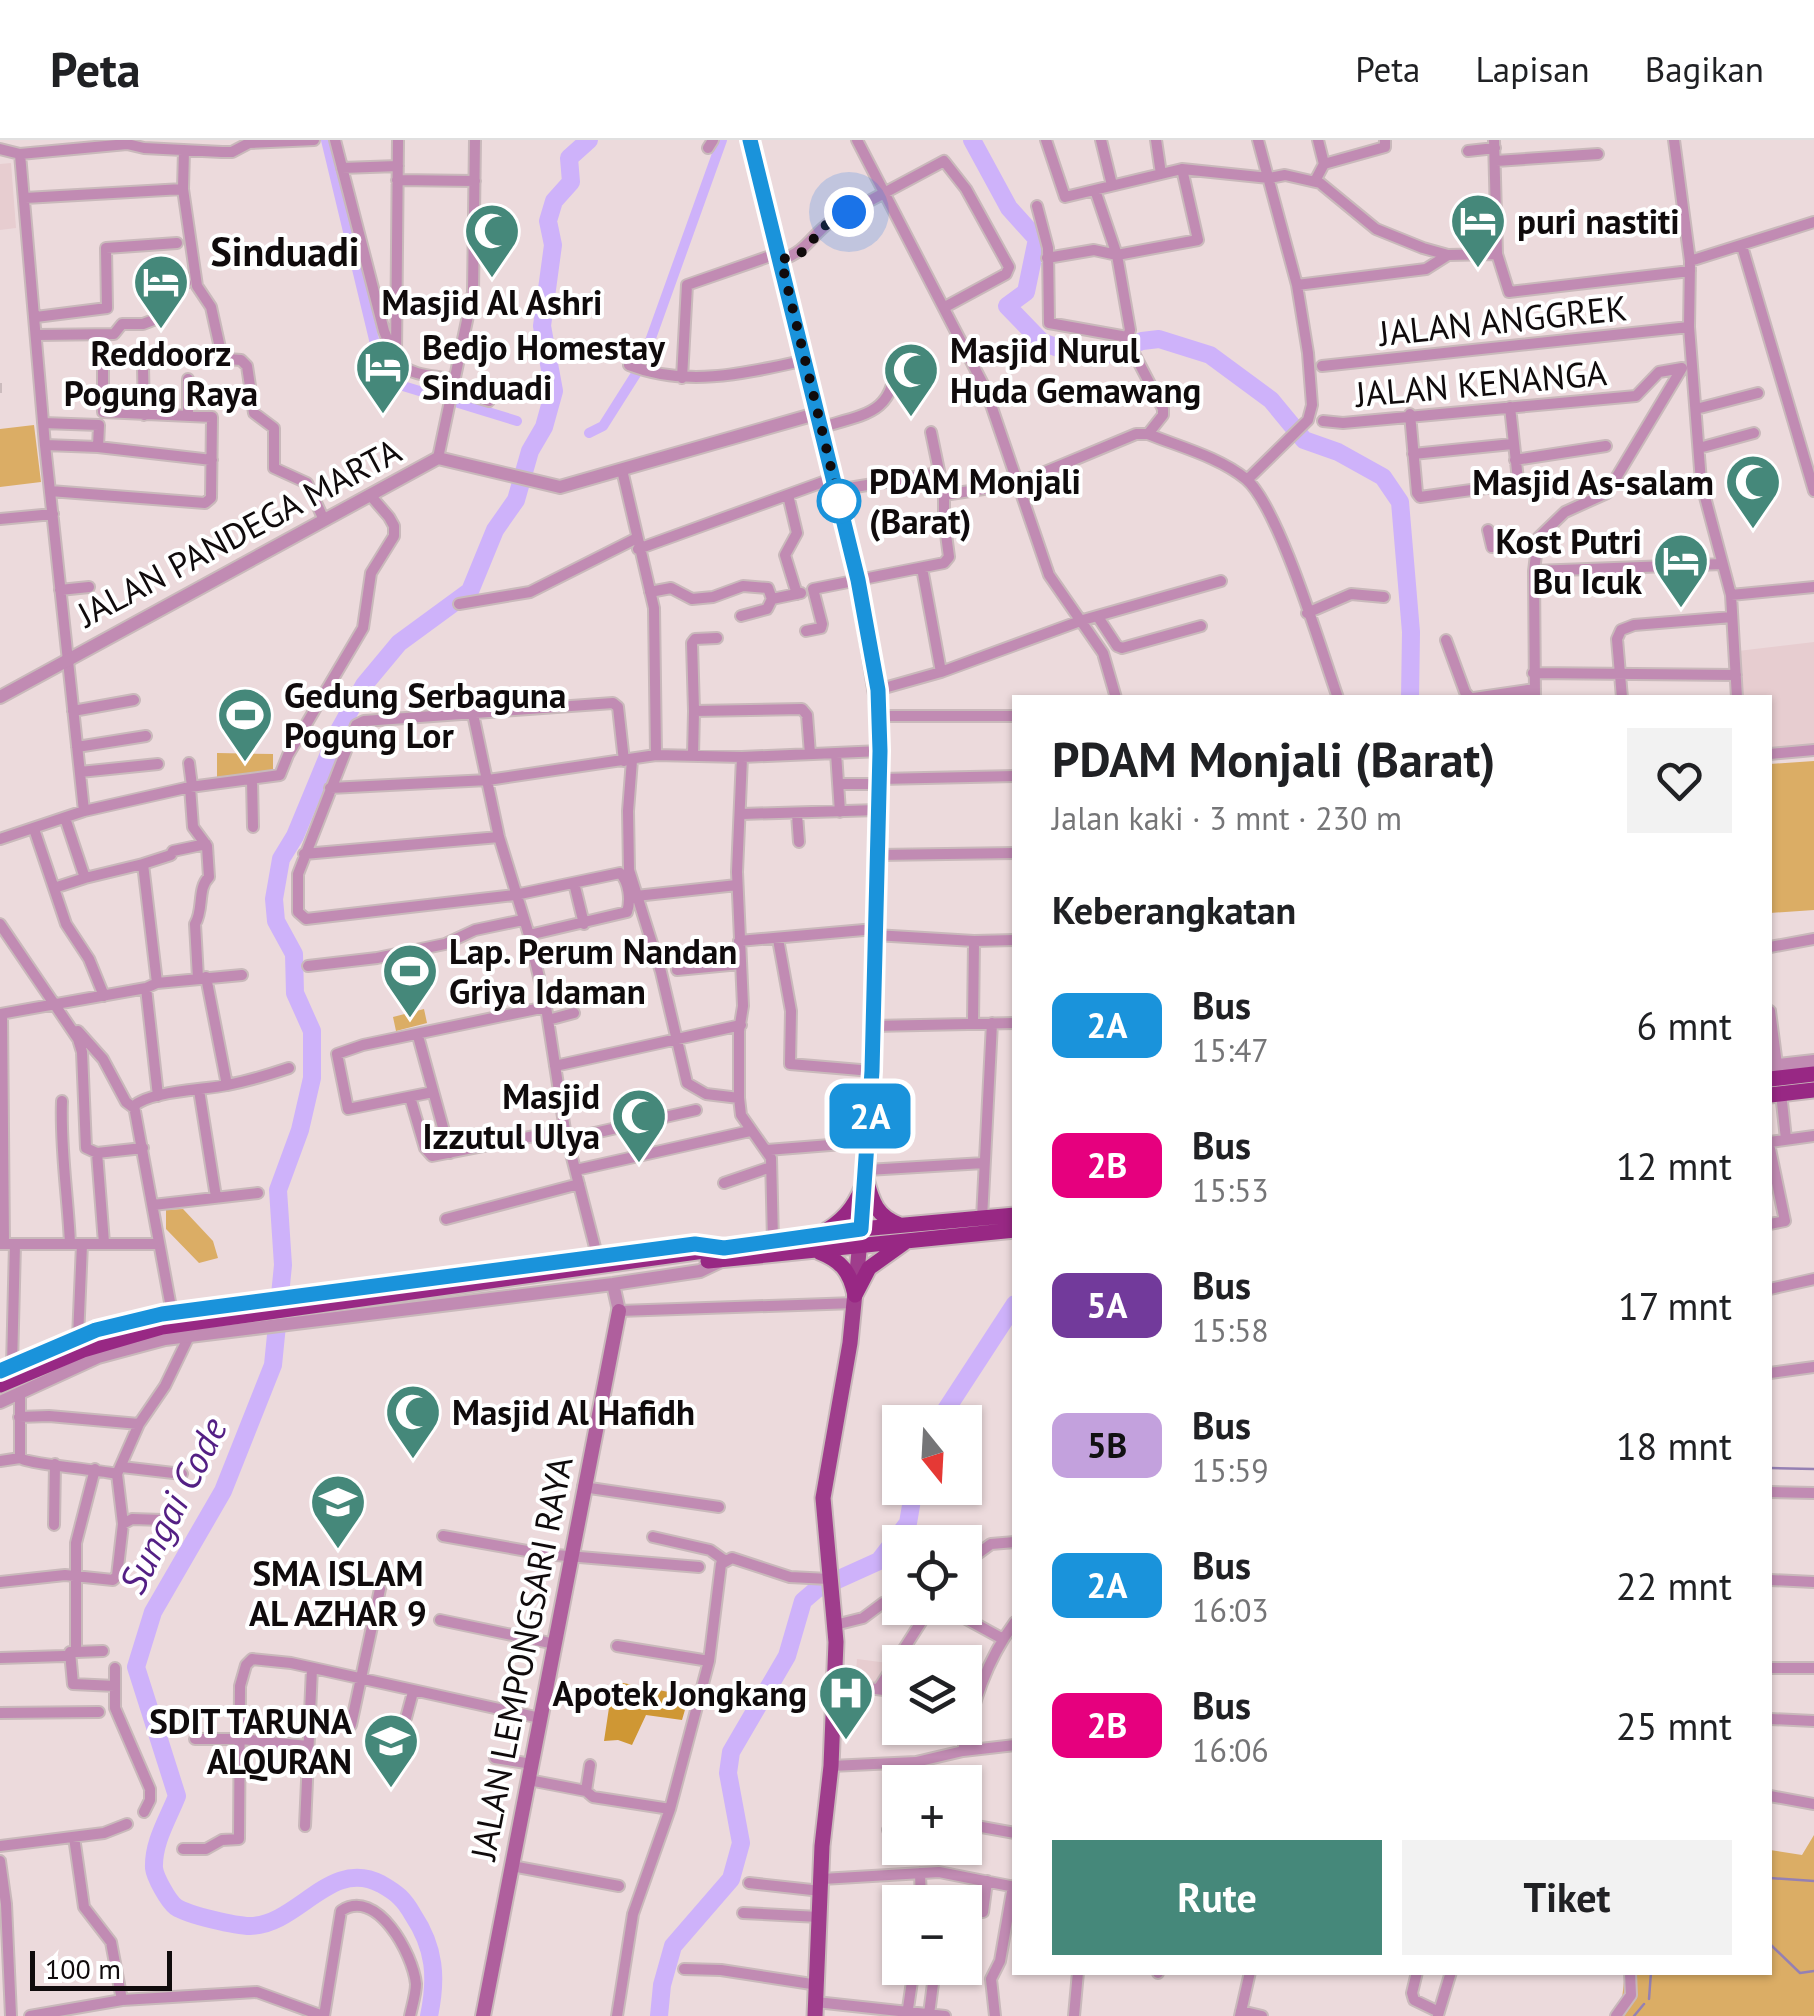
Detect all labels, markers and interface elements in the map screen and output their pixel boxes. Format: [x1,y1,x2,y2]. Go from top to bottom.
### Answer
text: Peta [50,38,141,100]
text: Peta [1355,46,1420,92]
text: Lapisan [1475,46,1590,92]
text: Bagikan [1645,46,1764,92]
your location [824,187,874,237]
hotel icon: puri nastiti [1448,191,1508,270]
place label: puri nastiti [1517,198,1680,244]
mosque icon: Masjid Al Ashri [462,201,522,280]
district label: Sinduadi [211,225,360,277]
hotel icon: Reddoorz Pogung Raya [131,252,191,331]
place label: Masjid Al Ashri [382,279,602,325]
street label: JALAN ANGGREK [1375,284,1629,356]
place label: Bedjo Homestay Sinduadi [422,324,666,410]
place label: Masjid Nurul Huda Gemawang [950,327,1201,413]
place label: Reddoorz Pogung Raya [64,330,258,416]
hotel icon: Bedjo Homestay Sinduadi [353,337,413,416]
mosque icon: Masjid Nurul Huda Gemawang [881,340,941,419]
street label: JALAN KENANGA [1352,349,1609,417]
street label: JALAN PANDEGA MARTA [68,427,409,638]
mosque icon: Masjid As-salam [1723,452,1783,531]
place label: PDAM Monjali (Barat) [869,458,1081,544]
place label: Masjid As-salam [1472,459,1714,505]
marker: PDAM Monjali (Barat) [818,480,860,522]
place label: Kost Putri Bu Icuk [1496,518,1643,604]
hotel icon: Kost Putri Bu Icuk [1651,531,1711,610]
place label: Gedung Serbaguna Pogung Lor [284,672,566,758]
sports icon: Gedung Serbaguna Pogung Lor [215,685,275,764]
text: PDAM Monjali (Barat) [1052,728,1495,790]
button: heart [1627,728,1732,833]
text: Jalan kaki · 3 mnt · 230 m [1052,797,1402,839]
text: Keberangkatan [1052,885,1296,934]
place label: Lap. Perum Nandan Griya Idaman [449,928,737,1014]
sports icon: Lap. Perum Nandan Griya Idaman [380,941,440,1020]
text: Bus [1192,980,1251,1029]
text: 6 mnt [1637,1001,1732,1050]
text: 2A [1086,1002,1128,1048]
text: 15:47 [1192,1029,1269,1071]
place label: Masjid Izzutul Ulya [423,1073,600,1159]
line badge: 2A [825,1084,915,1148]
mosque icon: Masjid Izzutul Ulya [609,1086,669,1165]
text: 2A [849,1093,891,1139]
text: Bus [1192,1120,1251,1169]
text: 12 mnt [1616,1141,1732,1190]
text: 2B [1087,1142,1127,1188]
text: 15:53 [1192,1169,1269,1211]
text: Bus [1192,1260,1251,1309]
text: 17 mnt [1618,1281,1732,1330]
text: 5A [1086,1282,1128,1328]
text: 15:58 [1192,1309,1269,1351]
mosque icon: Masjid Al Hafidh [383,1382,443,1461]
place label: Masjid Al Hafidh [452,1389,695,1435]
text: Bus [1192,1400,1251,1449]
north arrow [882,1405,982,1505]
map controls [882,1405,982,1985]
water label: Sungai Code [107,1408,237,1601]
text: 18 mnt [1616,1421,1732,1470]
text: 5B [1087,1422,1127,1468]
text: 15:59 [1192,1449,1269,1491]
street label: JALAN LEMPONGSARI RAYA [459,1452,583,1866]
school or university icon: SMA ISLAM AL AZHAR 9 [308,1472,368,1551]
button: locate [882,1525,982,1625]
text: Bus [1192,1540,1251,1589]
place label: SMA ISLAM AL AZHAR 9 [249,1550,427,1636]
text: 22 mnt [1616,1561,1732,1610]
text: 2A [1086,1562,1128,1608]
text: 16:03 [1192,1589,1269,1631]
button: layers [882,1645,982,1745]
hospital icon: Apotek Jongkang [816,1663,876,1742]
place label: Apotek Jongkang [553,1670,807,1716]
text: Bus [1192,1680,1251,1729]
place label: SDIT TARUNA ALQURAN [149,1698,353,1784]
text: 25 mnt [1616,1701,1732,1750]
text: 2B [1087,1702,1127,1748]
school or university icon: SDIT TARUNA ALQURAN [361,1711,421,1790]
text: 16:06 [1192,1729,1269,1771]
button: + [882,1765,982,1865]
button: Rute [1052,1840,1382,1955]
button: Tiket [1402,1840,1732,1955]
button: − [882,1885,982,1985]
scale bar [30,1946,172,1990]
text: 100 m [45,1950,121,1987]

